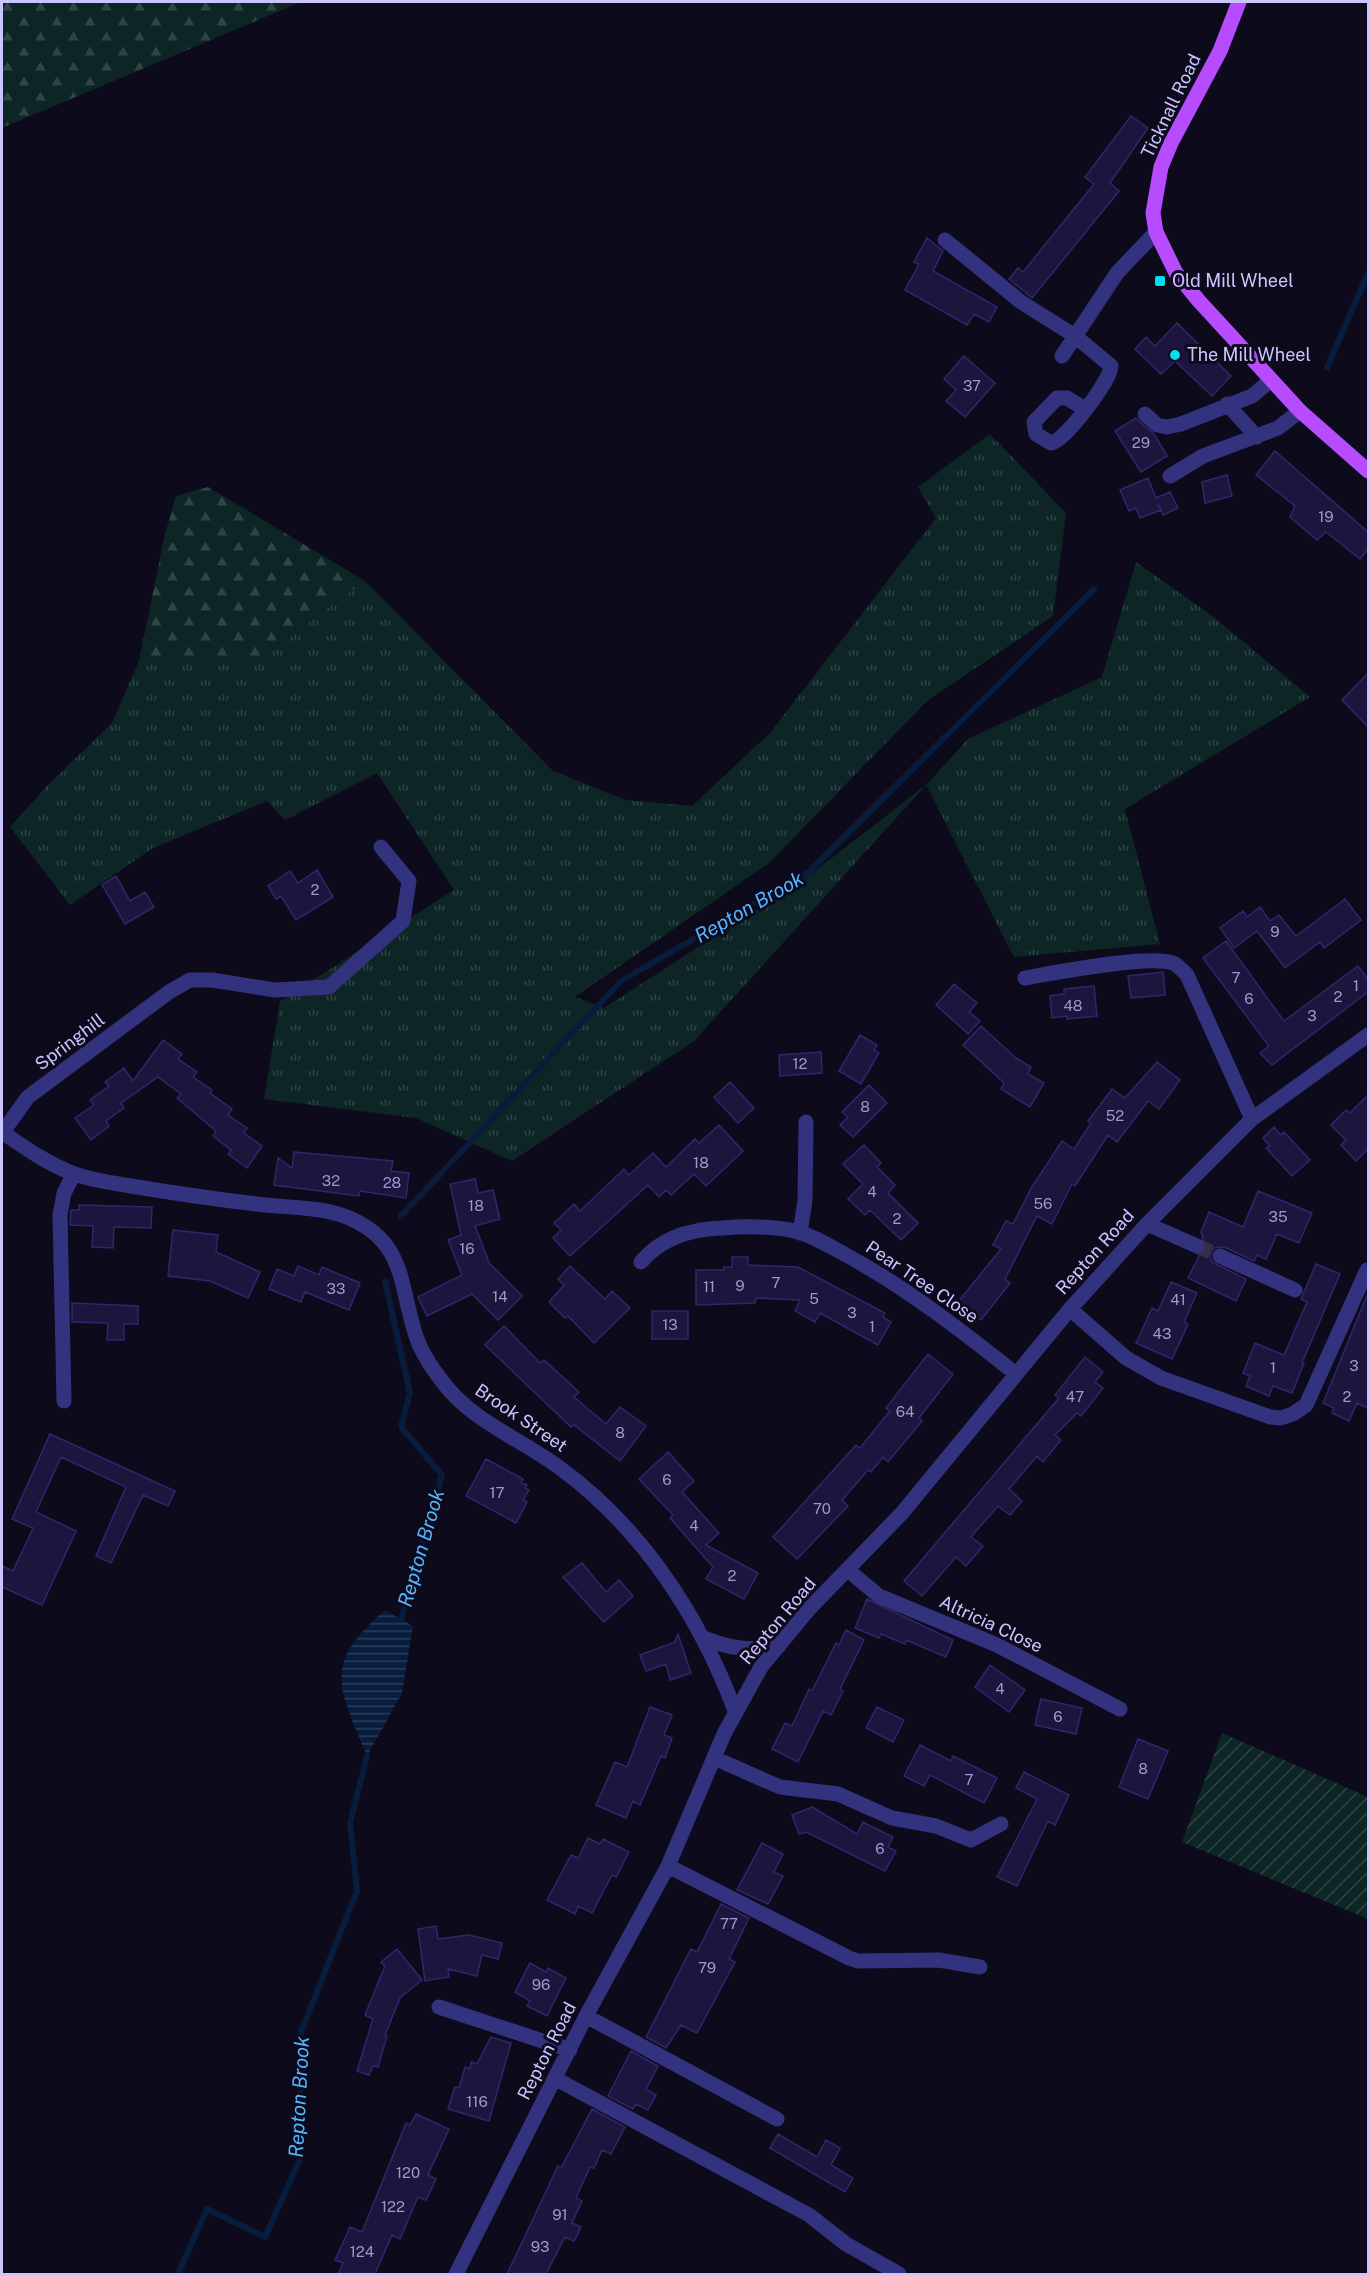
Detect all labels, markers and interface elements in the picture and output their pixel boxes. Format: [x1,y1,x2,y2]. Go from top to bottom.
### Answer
street label: Ticknall Road [1136,50,1205,161]
place label: Old Mill Wheel [1172,270,1294,291]
marker: Old Mill Wheel [1153,274,1167,288]
place label: The Mill Wheel [1187,344,1311,365]
marker: The Mill Wheel [1168,348,1182,362]
house number: 37 [963,377,981,394]
house number: 29 [1132,434,1150,451]
house number: 19 [1318,508,1334,525]
water label: Repton Brook [690,866,808,948]
house number: 2 [311,881,320,898]
house number: 9 [1270,923,1280,940]
house number: 7 [1231,969,1241,986]
house number: 1 [1353,977,1359,994]
house number: 2 [1334,988,1343,1005]
house number: 6 [1244,990,1254,1007]
house number: 48 [1063,997,1083,1014]
house number: 3 [1307,1007,1317,1024]
street label: Springhill [31,1009,109,1075]
house number: 12 [792,1055,808,1072]
house number: 8 [860,1098,870,1115]
house number: 52 [1106,1107,1124,1124]
house number: 18 [693,1154,709,1171]
house number: 32 [322,1172,340,1189]
house number: 28 [383,1174,401,1191]
house number: 4 [867,1183,877,1200]
house number: 56 [1034,1195,1052,1212]
house number: 18 [468,1197,484,1214]
street label: Repton Road [1051,1205,1138,1298]
house number: 35 [1268,1208,1288,1225]
house number: 2 [893,1210,902,1227]
street label: Pear Tree Close [862,1236,983,1327]
house number: 16 [459,1240,475,1257]
house number: 7 [771,1274,781,1291]
house number: 9 [735,1277,745,1294]
house number: 11 [703,1278,715,1295]
house number: 33 [327,1280,345,1297]
house number: 14 [492,1288,508,1305]
house number: 5 [809,1290,819,1307]
house number: 41 [1170,1291,1186,1308]
house number: 3 [847,1304,857,1321]
house number: 13 [662,1316,678,1333]
house number: 1 [869,1318,875,1335]
house number: 43 [1153,1325,1171,1342]
house number: 3 [1349,1357,1359,1374]
house number: 1 [1270,1359,1276,1376]
street label: Brook Street [471,1379,571,1456]
house number: 47 [1066,1388,1084,1405]
house number: 2 [1343,1388,1352,1405]
house number: 64 [896,1403,914,1420]
house number: 8 [615,1424,625,1441]
house number: 6 [662,1471,672,1488]
house number: 17 [489,1484,505,1501]
water label: Repton Brook [393,1486,449,1610]
house number: 70 [813,1500,831,1517]
house number: 4 [689,1517,699,1534]
house number: 2 [728,1567,737,1584]
street label: Repton Road [735,1573,820,1668]
street label: Altricia Close [936,1591,1046,1657]
house number: 4 [995,1680,1005,1697]
house number: 6 [1053,1708,1063,1725]
house number: 8 [1138,1760,1148,1777]
house number: 7 [964,1771,974,1788]
house number: 6 [875,1840,885,1857]
house number: 77 [720,1915,738,1932]
house number: 79 [698,1959,716,1976]
house number: 96 [532,1976,550,1993]
street label: Repton Road [513,1998,580,2103]
water label: Repton Brook [284,2035,314,2158]
house number: 116 [466,2093,488,2110]
house number: 120 [396,2164,420,2181]
house number: 122 [381,2198,405,2215]
house number: 91 [552,2206,568,2223]
house number: 93 [531,2238,549,2255]
house number: 124 [350,2243,374,2260]

